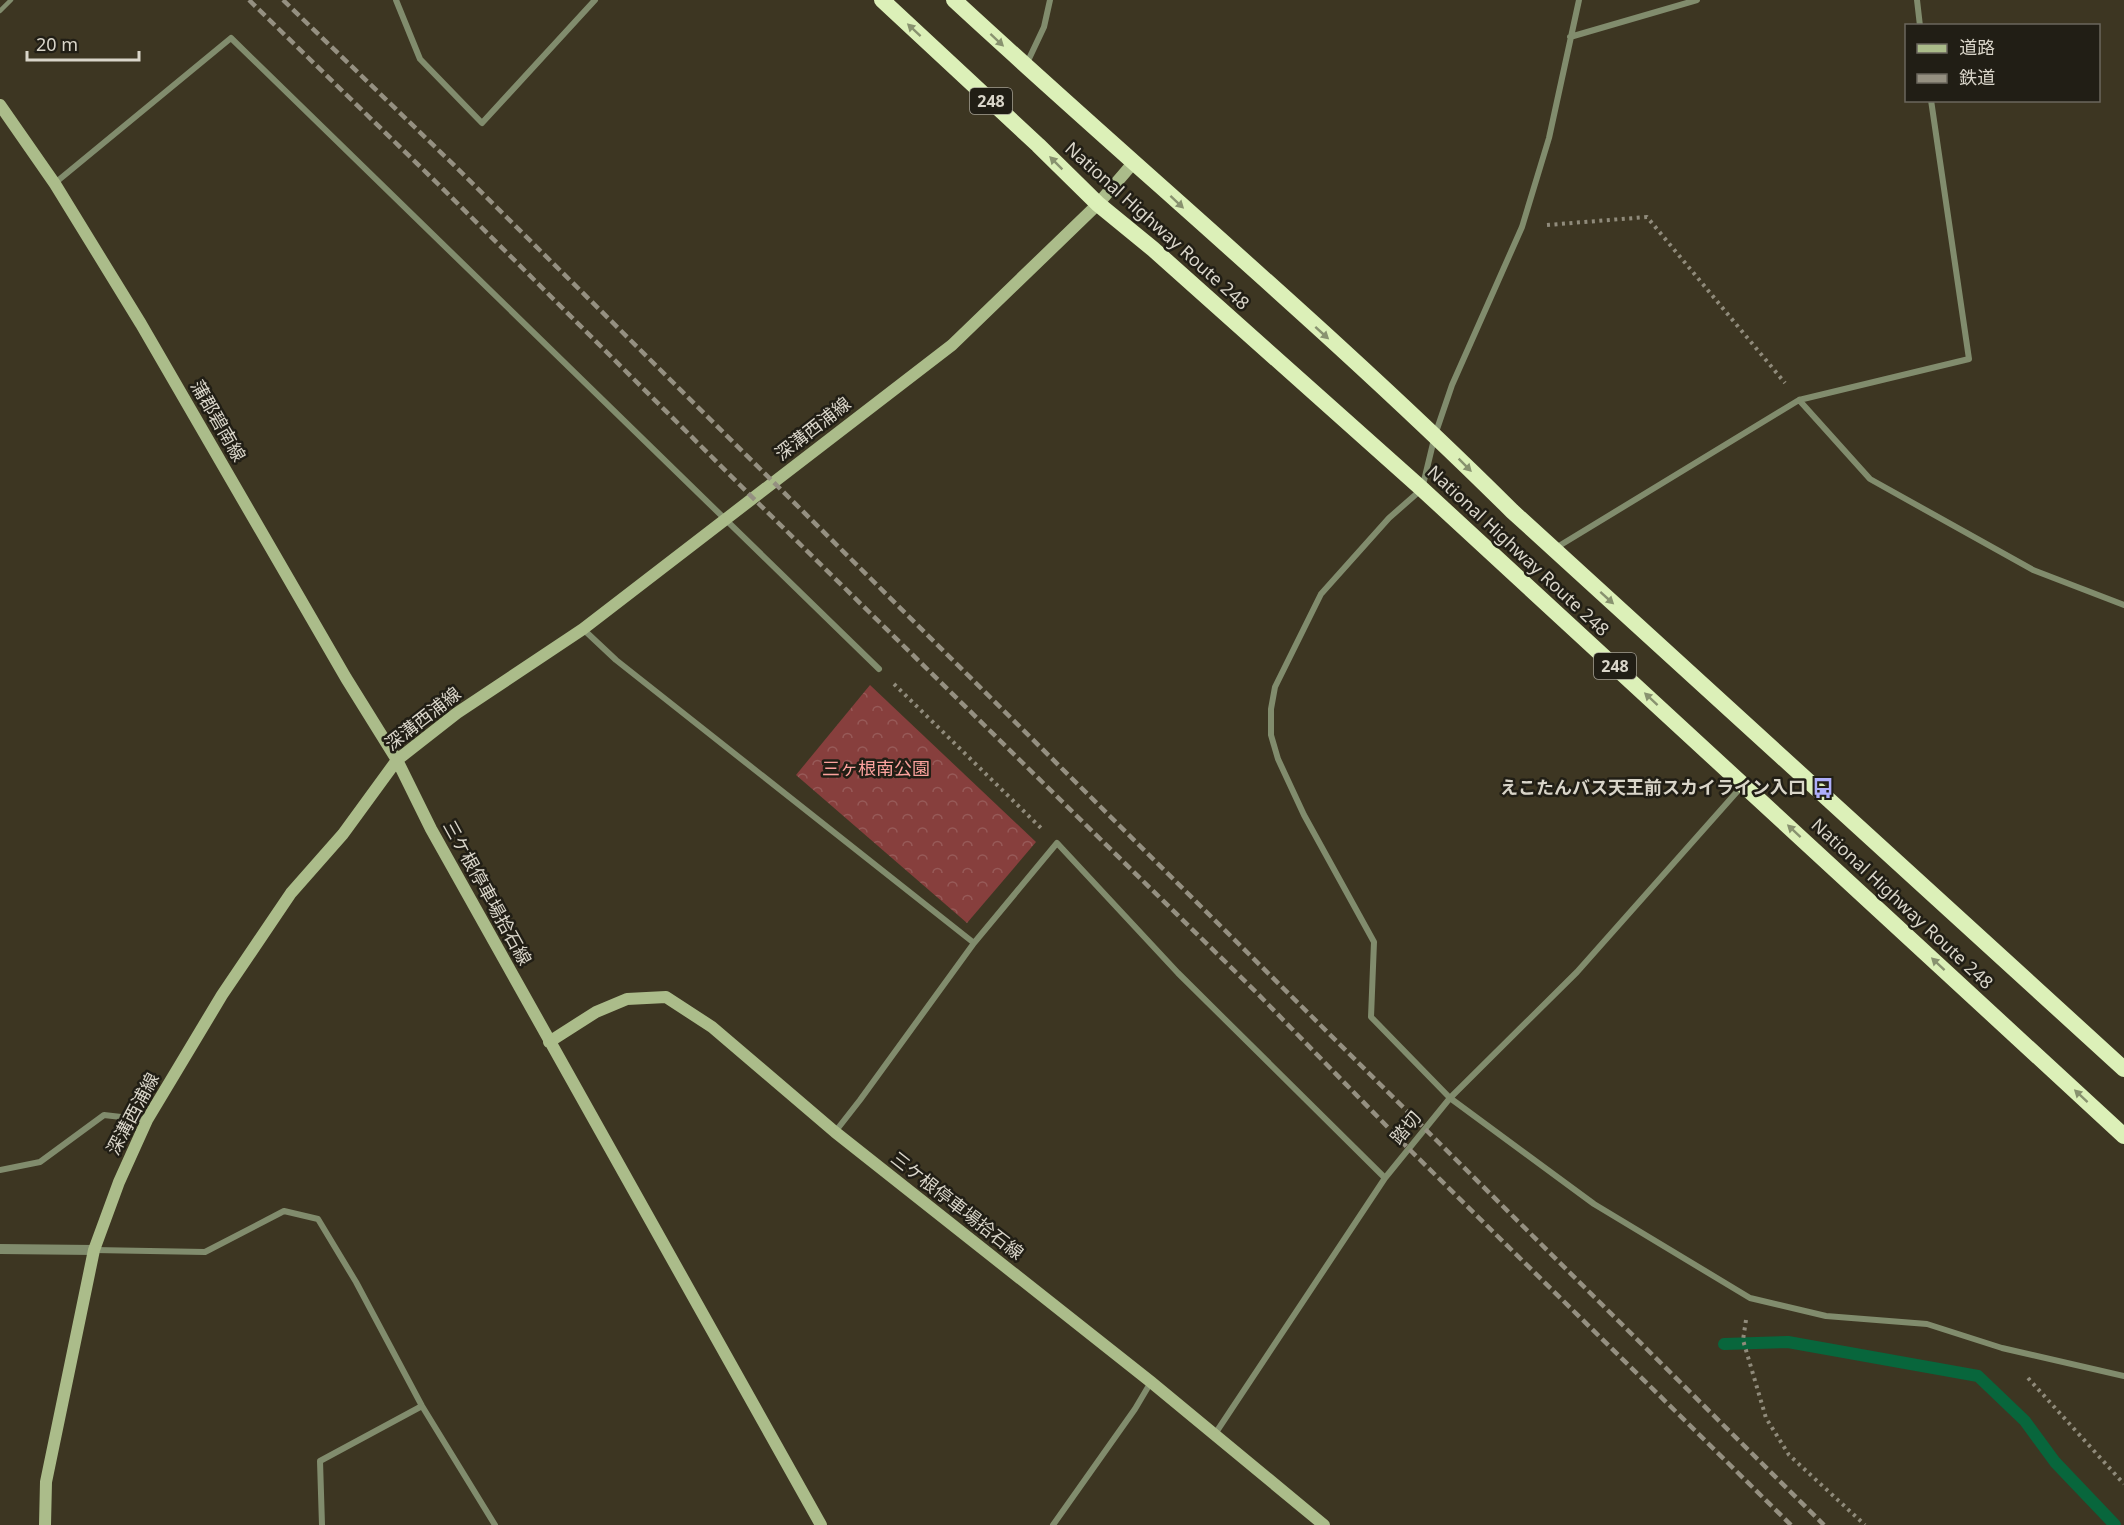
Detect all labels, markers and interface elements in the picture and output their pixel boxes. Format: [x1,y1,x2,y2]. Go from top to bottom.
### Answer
one-way arrow [906,23,921,37]
scale bar [27,24,140,62]
legend [1905,24,2100,102]
text: 20 m [36,32,78,56]
one-way arrow [990,33,1005,47]
text: 道路 [1959,35,1995,59]
text: 鉄道 [1959,65,1995,89]
road number: 248 [970,88,1012,114]
street label: National Highway Route 248 [1060,136,1255,314]
one-way arrow [1050,156,1064,170]
one-way arrow [1169,195,1184,208]
one-way arrow [1314,326,1329,340]
street label: 蒲郡碧南線 [186,376,252,465]
street label: 深溝西浦線 [770,391,855,465]
one-way arrow [1458,457,1472,472]
street label: National Highway Route 248 [1423,460,1615,641]
one-way arrow [1600,591,1615,605]
road number: 248 [1594,653,1636,679]
street label: 深溝西浦線 [380,681,465,755]
one-way arrow [1644,693,1659,706]
park label: 三ヶ根南公園 [822,756,930,780]
place label: えこたんバス天王前スカイライン入口 [1500,775,1806,799]
bus stop icon: えこたんバス天王前スカイライン入口 [1811,776,1835,800]
street label: National Highway Route 248 [1807,813,1999,994]
street label: 三ケ根停車場拾石線 [438,816,538,969]
one-way arrow [1788,825,1802,839]
one-way arrow [1930,957,1945,971]
street label: 深溝西浦線 [100,1068,164,1159]
one-way arrow [2074,1090,2089,1103]
street label: 踏切 [1384,1106,1426,1149]
street label: 三ケ根停車場拾石線 [886,1146,1029,1265]

